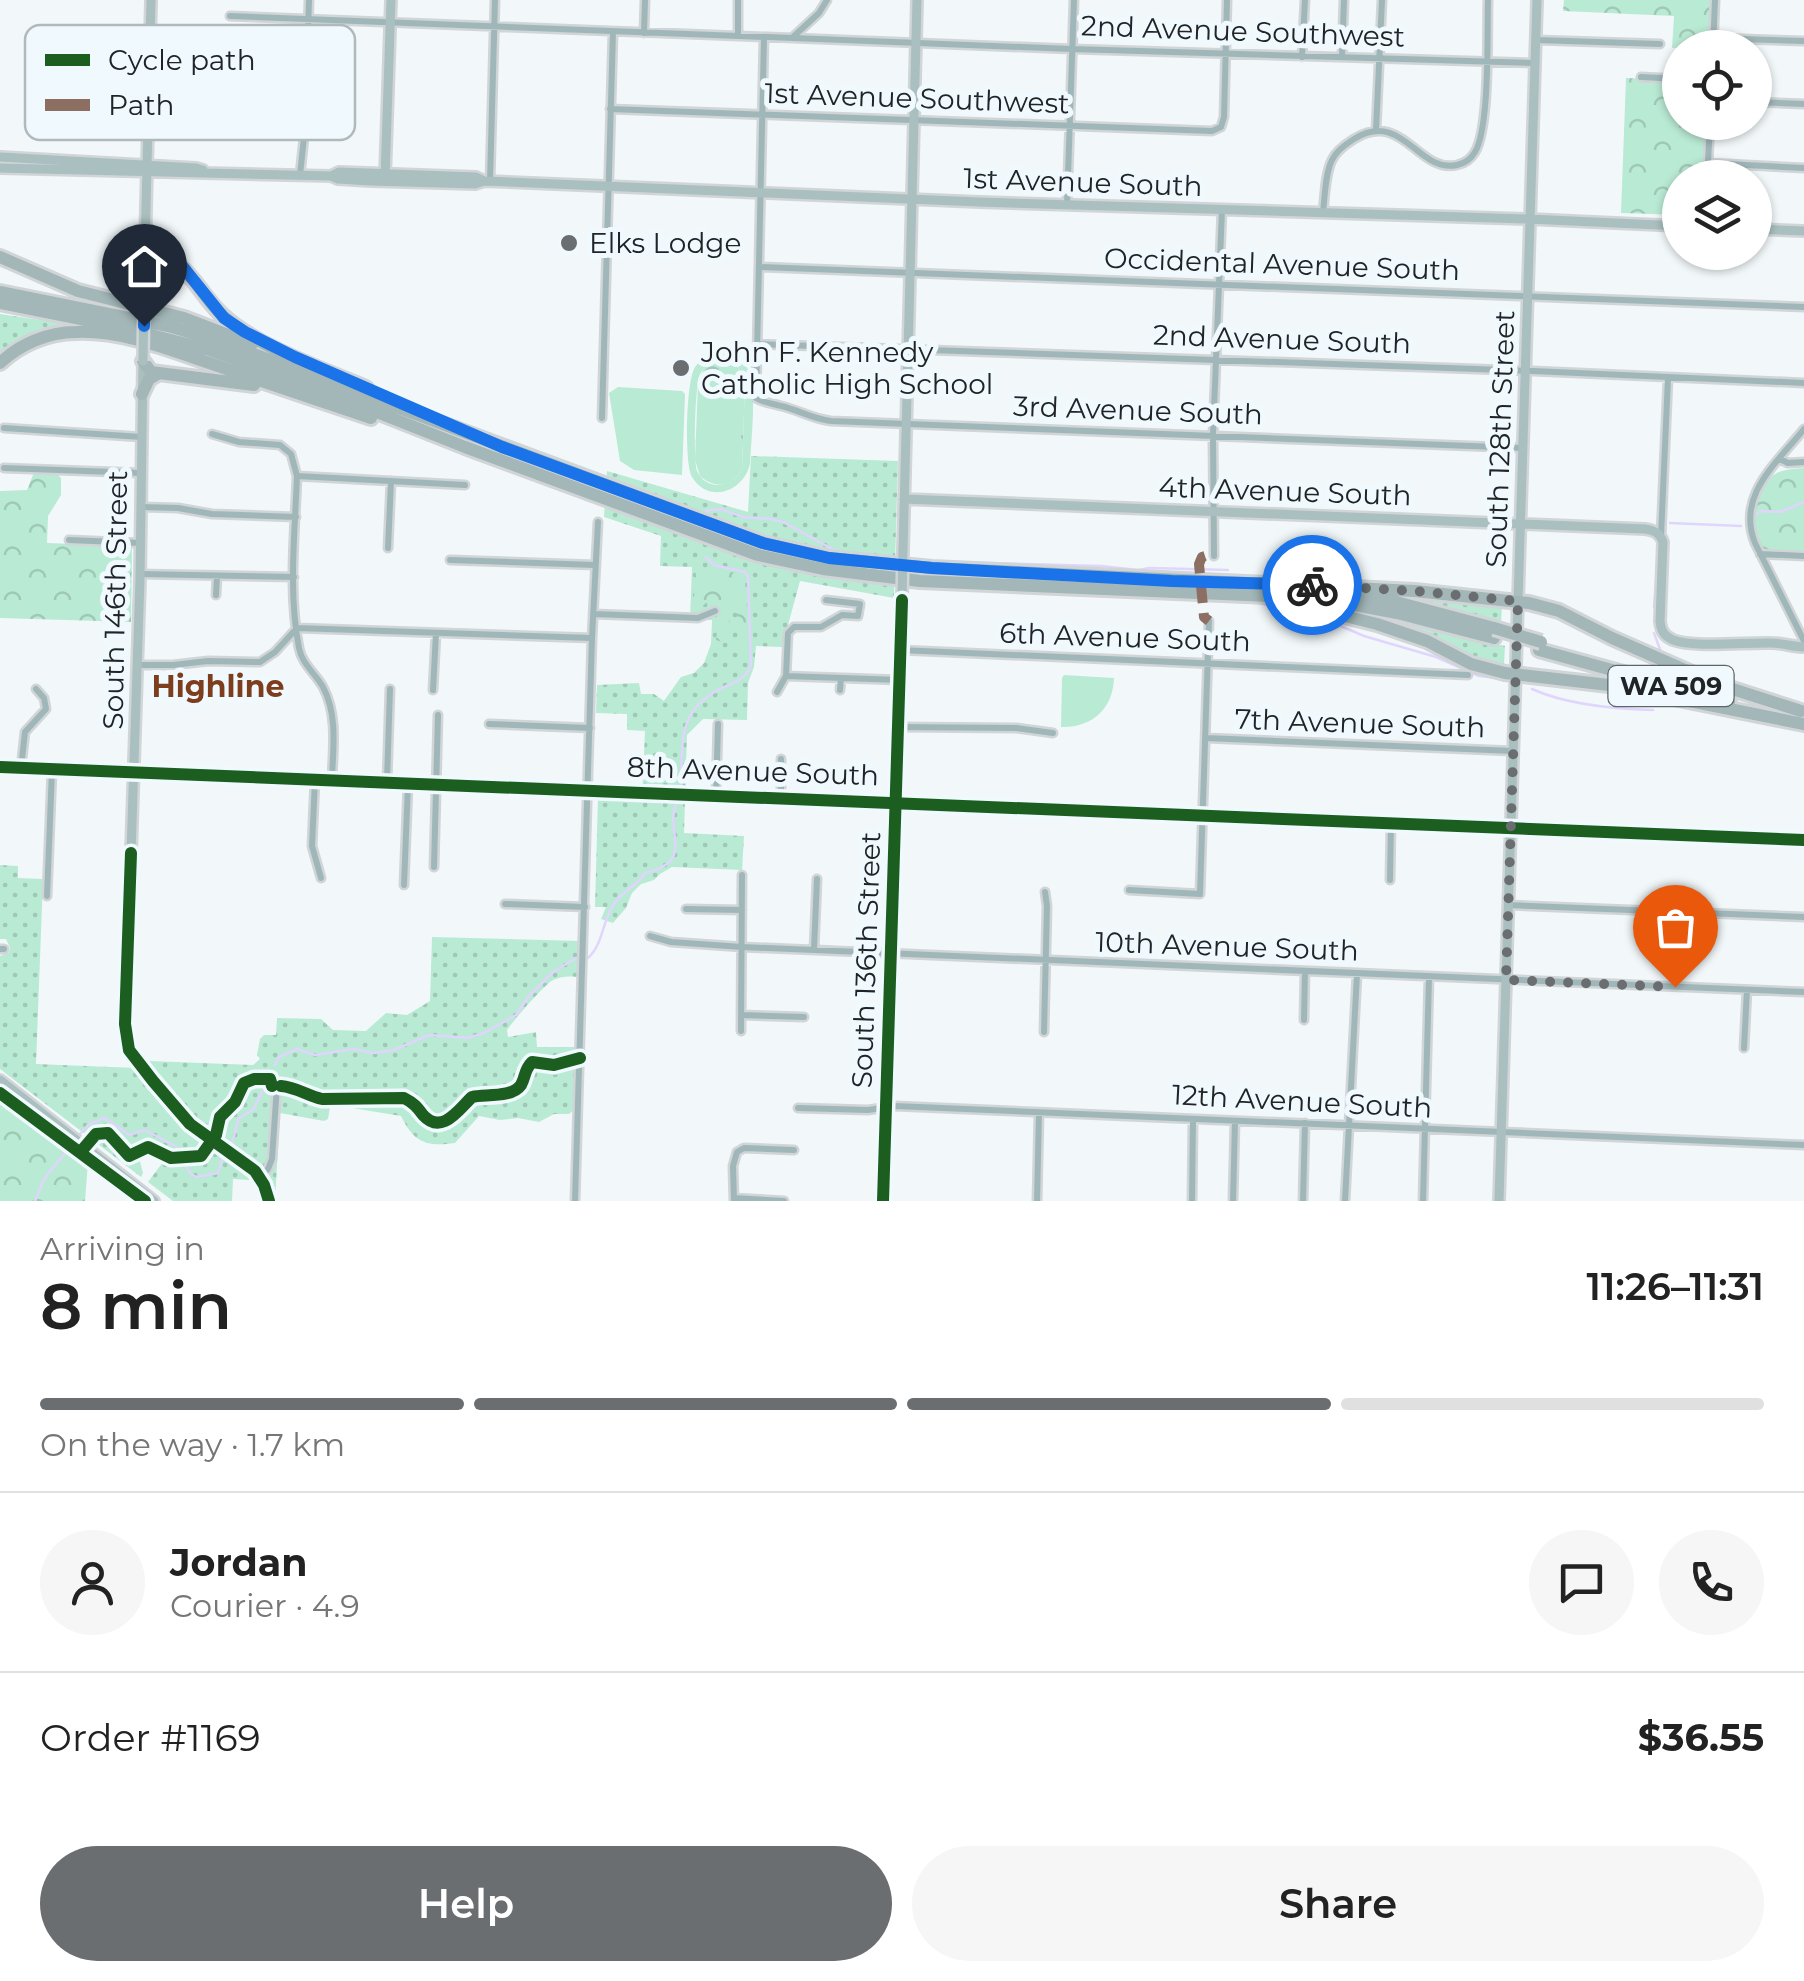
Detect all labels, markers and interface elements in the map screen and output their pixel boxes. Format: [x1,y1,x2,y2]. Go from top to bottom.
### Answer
street label: 2nd Avenue Southwest [1081,8,1405,54]
legend [25,25,355,140]
map controls [1662,30,1772,270]
button: locate [1662,30,1772,140]
text: Cycle path [108,43,256,77]
street label: 1st Avenue Southwest [764,76,1070,120]
text: Path [108,88,175,122]
button: layers [1662,160,1772,270]
street label: 1st Avenue South [963,161,1203,203]
pin [102,224,187,327]
place label: Elks Lodge [589,226,741,260]
marker: Elks Lodge [558,232,580,254]
icon: home [117,239,172,294]
street label: Occidental Avenue South [1104,241,1460,287]
street label: South 128th Street [1479,310,1521,568]
street label: 2nd Avenue South [1152,318,1412,360]
place label: John F. Kennedy Catholic High School [700,335,993,401]
marker: John F. Kennedy Catholic High School [670,357,692,379]
street label: 3rd Avenue South [1013,389,1263,431]
street label: South 146th Street [96,470,134,730]
street label: 4th Avenue South [1158,470,1412,512]
courier [1262,535,1362,635]
icon: bike [1285,558,1340,613]
street label: 6th Avenue South [999,616,1251,658]
road number: WA 509 [1608,666,1734,706]
district label: Highline [152,668,284,705]
street label: 7th Avenue South [1234,702,1486,744]
street label: 8th Avenue South [626,750,880,792]
street label: South 136th Street [845,831,887,1089]
pin [1633,885,1718,988]
icon: bag [1648,900,1703,955]
street label: 10th Avenue South [1095,924,1359,968]
street label: 12th Avenue South [1171,1077,1433,1125]
text: Arriving in [40,1229,205,1268]
text: 11:26–11:31 [1587,1263,1764,1310]
text: 8 min [40,1266,232,1345]
text: On the way · 1.7 km [40,1425,345,1464]
button: person [40,1530,145,1635]
button: chat [1529,1530,1634,1635]
button: phone [1659,1530,1764,1635]
text: Jordan [170,1539,308,1586]
text: Courier · 4.9 [170,1586,360,1625]
text: Order #1169 [40,1714,261,1761]
text: $36.55 [1638,1714,1764,1761]
button: Help [40,1846,892,1961]
button: Share [912,1846,1764,1961]

